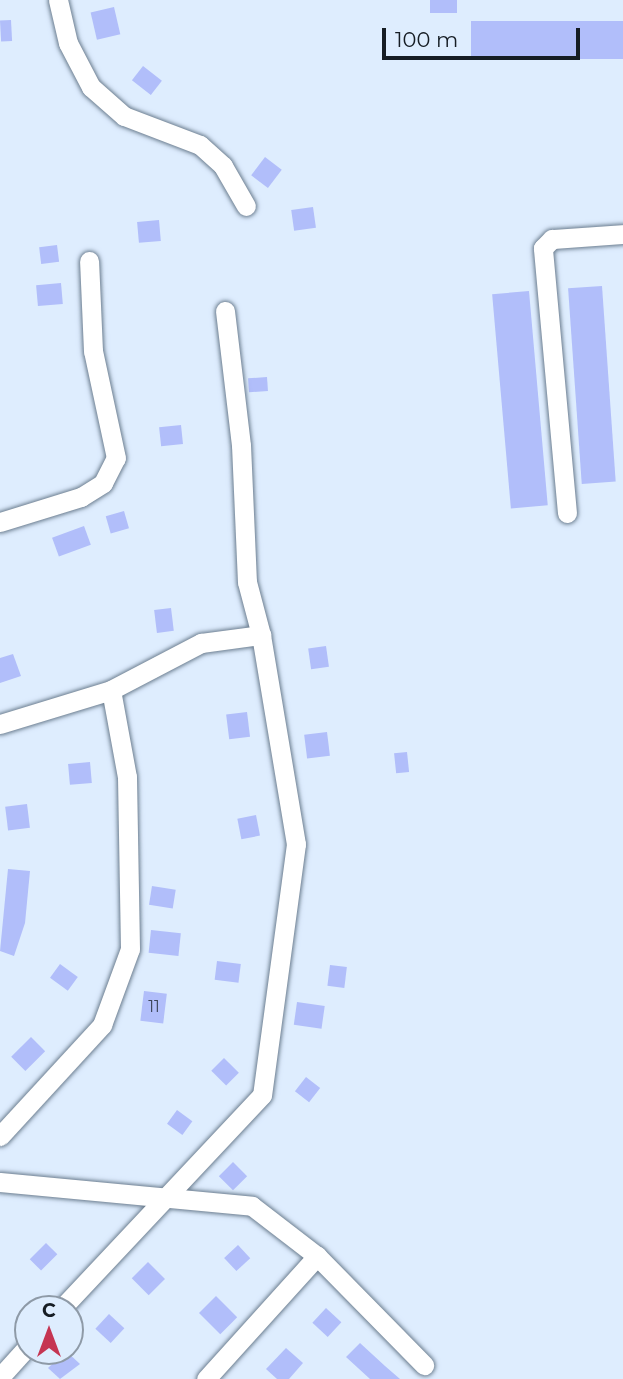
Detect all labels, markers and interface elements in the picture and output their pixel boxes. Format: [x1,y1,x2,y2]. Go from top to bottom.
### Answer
scale bar [385,14,583,58]
text: 100 m [395,27,458,52]
house number: 11 [148,997,160,1017]
north arrow [14,1295,84,1365]
text: С [42,1299,56,1322]

